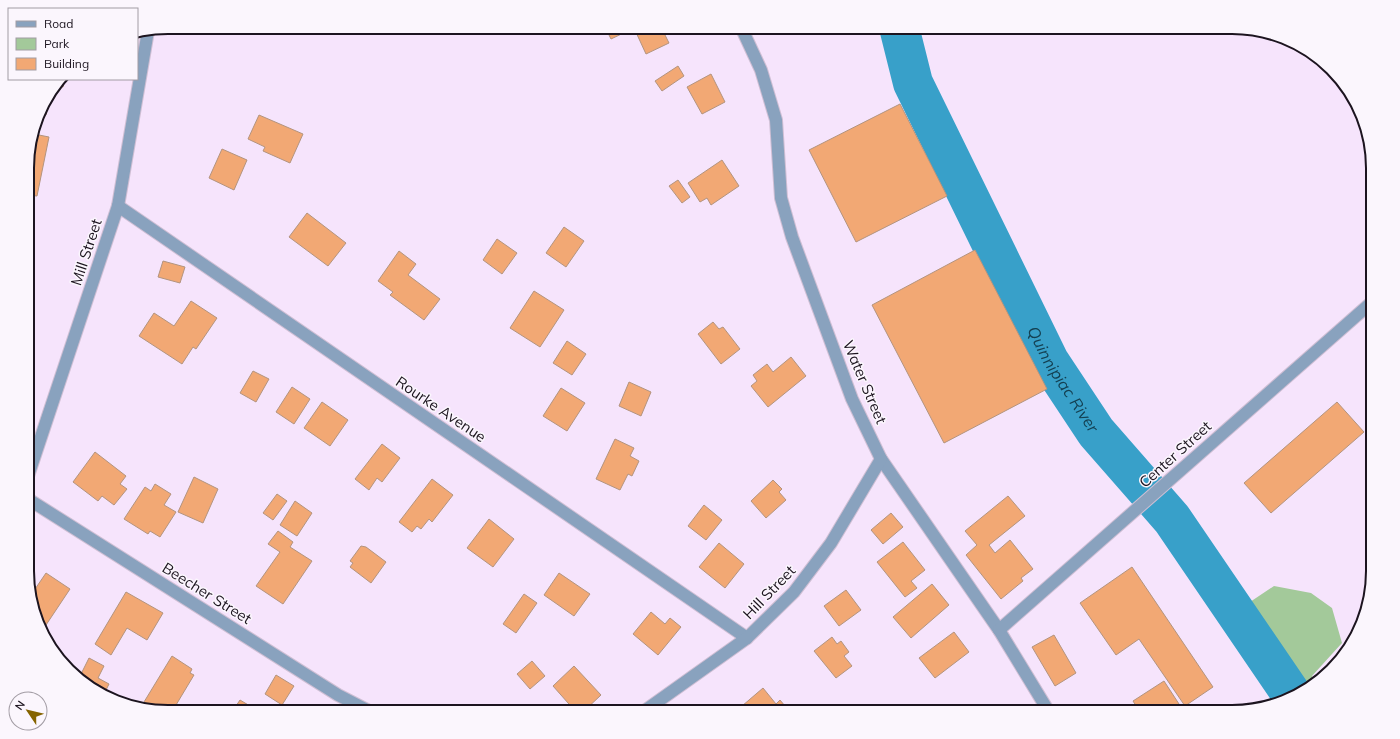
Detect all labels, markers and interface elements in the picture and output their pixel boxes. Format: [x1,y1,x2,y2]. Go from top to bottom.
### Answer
legend [8,8,138,80]
text: Road [44,16,73,31]
text: Park [44,36,70,51]
text: Building [44,56,89,71]
street label: Mill Street [66,216,106,288]
water label: Quinnipiac River [1023,323,1104,437]
street label: Water Street [839,337,891,427]
street label: Rourke Avenue [392,372,490,446]
street label: Center Street [1135,417,1215,491]
street label: Beecher Street [159,558,255,628]
street label: Hill Street [739,561,799,623]
north arrow [8,691,48,731]
text: N [12,698,28,713]

